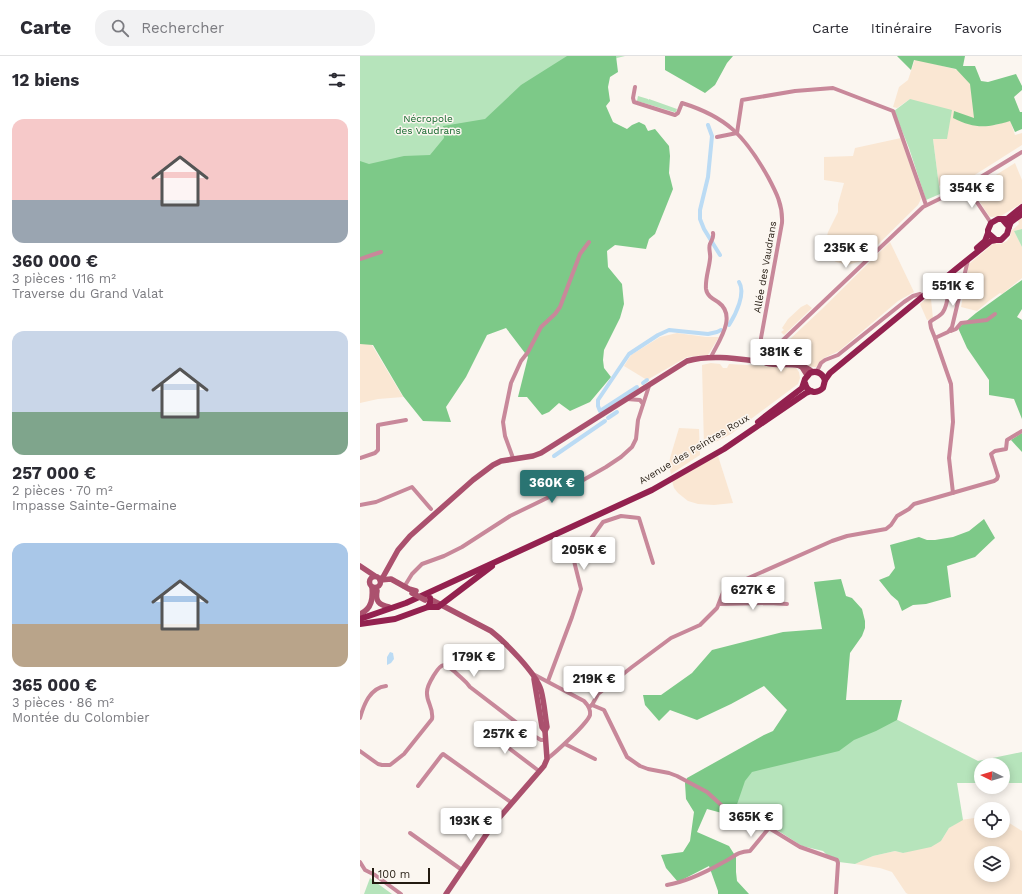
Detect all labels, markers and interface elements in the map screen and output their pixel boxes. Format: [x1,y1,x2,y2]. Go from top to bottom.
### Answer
search box [95,10,375,46]
text: Carte [20,16,71,39]
icon: search [109,17,131,39]
text: Rechercher [141,19,224,37]
text: Carte [812,20,849,36]
text: Itinéraire [871,20,932,36]
text: Favoris [954,20,1002,36]
icon: filters [326,69,348,91]
text: 12 biens [12,70,79,90]
park label: Nécropole des Vaudrans [395,113,461,136]
icon: home [144,145,216,217]
pin: 354K € [939,175,1005,209]
text: 354K € [949,180,995,195]
street label: Allée des Vaudrans [752,220,778,314]
pin: 235K € [813,235,879,269]
text: 235K € [824,240,868,255]
text: 360 000 € [12,251,98,271]
text: 3 pièces · 116 m² [12,271,116,286]
pin: 551K € [920,273,986,307]
text: 551K € [932,278,974,293]
text: Traverse du Grand Valat [12,286,164,301]
pin: 381K € [748,339,814,373]
text: 381K € [759,344,803,359]
icon: home [144,357,216,429]
street label: Avenue des Peintres Roux [637,412,751,486]
text: 257 000 € [12,463,96,483]
pin: 360K € [519,470,585,504]
text: 360K € [529,475,575,490]
text: 2 pièces · 70 m² [12,483,113,498]
text: Impasse Sainte-Germaine [12,498,177,513]
pin: 205K € [551,537,617,571]
text: 205K € [561,542,607,557]
icon: home [144,569,216,641]
pin: 627K € [720,577,786,611]
text: 627K € [730,582,776,597]
pin: 179K € [441,644,507,678]
text: 179K € [452,649,496,664]
pin: 219K € [561,666,627,700]
text: 219K € [572,671,616,686]
text: 365 000 € [12,675,97,695]
text: 3 pièces · 86 m² [12,695,114,710]
text: Montée du Colombier [12,710,150,725]
pin: 257K € [472,721,538,755]
text: 257K € [483,726,527,741]
north arrow [974,758,1010,794]
map controls [974,758,1010,882]
button: locate [974,802,1010,838]
pin: 365K € [718,804,784,838]
pin: 193K € [438,808,504,842]
text: 365K € [728,809,774,824]
text: 193K € [449,813,493,828]
button: layers [974,846,1010,882]
scale bar [372,866,430,885]
text: 100 m [378,868,410,881]

